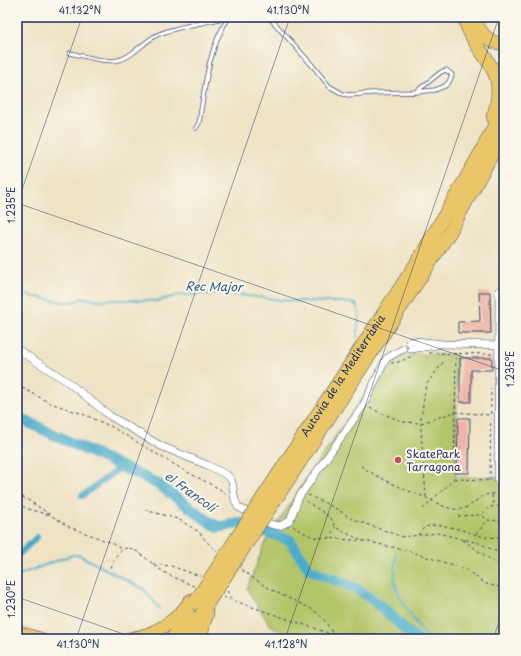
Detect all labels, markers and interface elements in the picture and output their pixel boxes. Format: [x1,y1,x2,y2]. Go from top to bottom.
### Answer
text: 41.132°N [59,2,101,17]
text: 41.130°N [266,2,310,17]
text: 1.235°E [3,187,18,223]
water label: Rec Major [185,277,245,296]
street label: Autovia de la Mediterrània [296,310,389,440]
text: 1.235°E [502,351,517,387]
place label: SkatePark Tarragona [406,445,461,475]
marker: SkatePark Tarragona [393,455,403,465]
water label: el Francolí [161,466,222,518]
text: 1.230°E [3,580,18,618]
text: 41.130°N [56,636,100,651]
text: 41.128°N [264,636,308,651]

